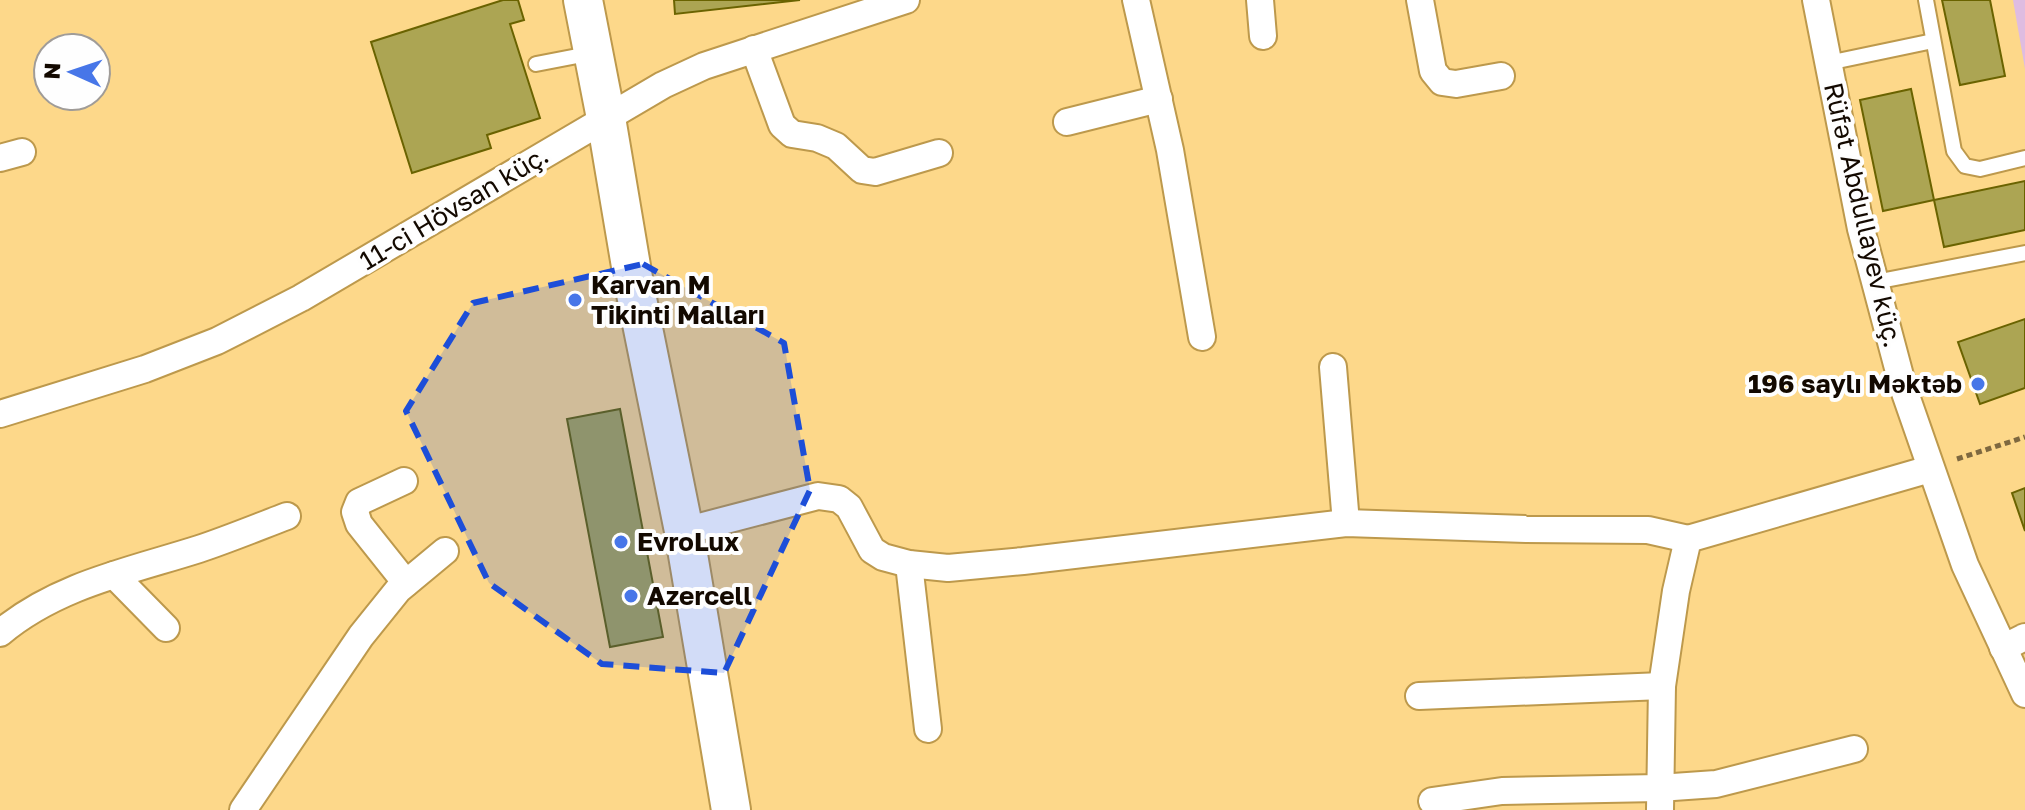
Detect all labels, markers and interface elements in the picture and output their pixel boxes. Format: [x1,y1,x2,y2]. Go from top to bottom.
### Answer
north arrow [32,32,112,112]
text: N [38,62,65,80]
street label: Rüfət Abdullayev küç. [1818,79,1909,351]
street label: 11-ci Hövsan küç. [354,139,554,276]
place label: Karvan M Tikinti Malları [591,269,765,330]
marker: Karvan M Tikinti Malları [566,291,584,309]
place label: 196 saylı Məktəb [1748,368,1962,399]
marker: 196 saylı Məktəb [1969,375,1987,393]
place label: EvroLux [637,526,739,557]
marker: EvroLux [612,533,630,551]
place label: Azercell [647,580,752,611]
marker: Azercell [622,587,640,605]

